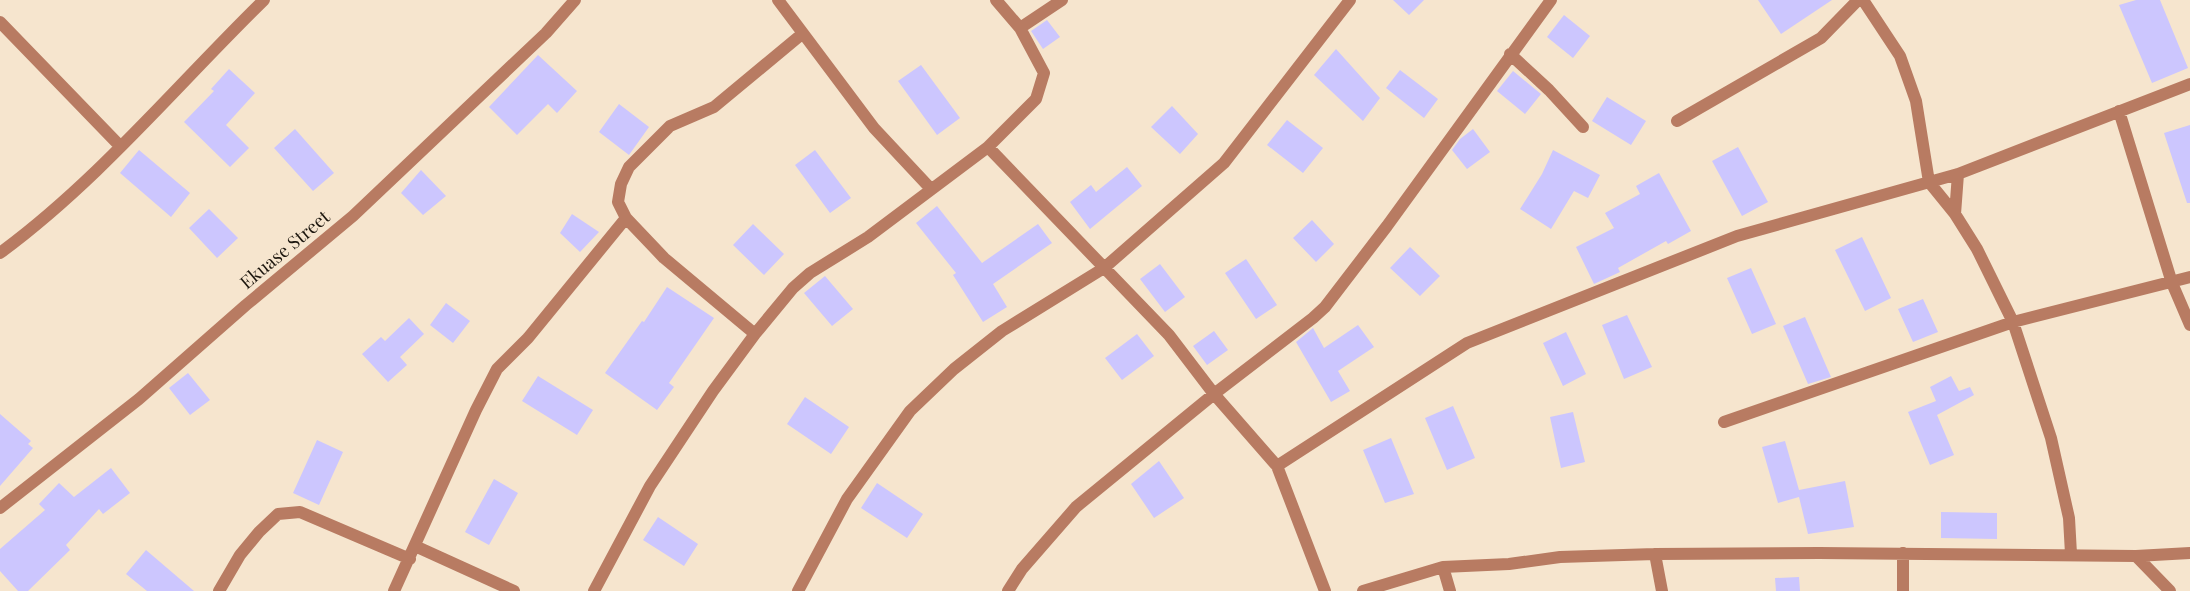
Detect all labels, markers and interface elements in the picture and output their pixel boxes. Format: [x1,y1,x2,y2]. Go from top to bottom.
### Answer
street label: Ekuase Street [234,204,335,294]

